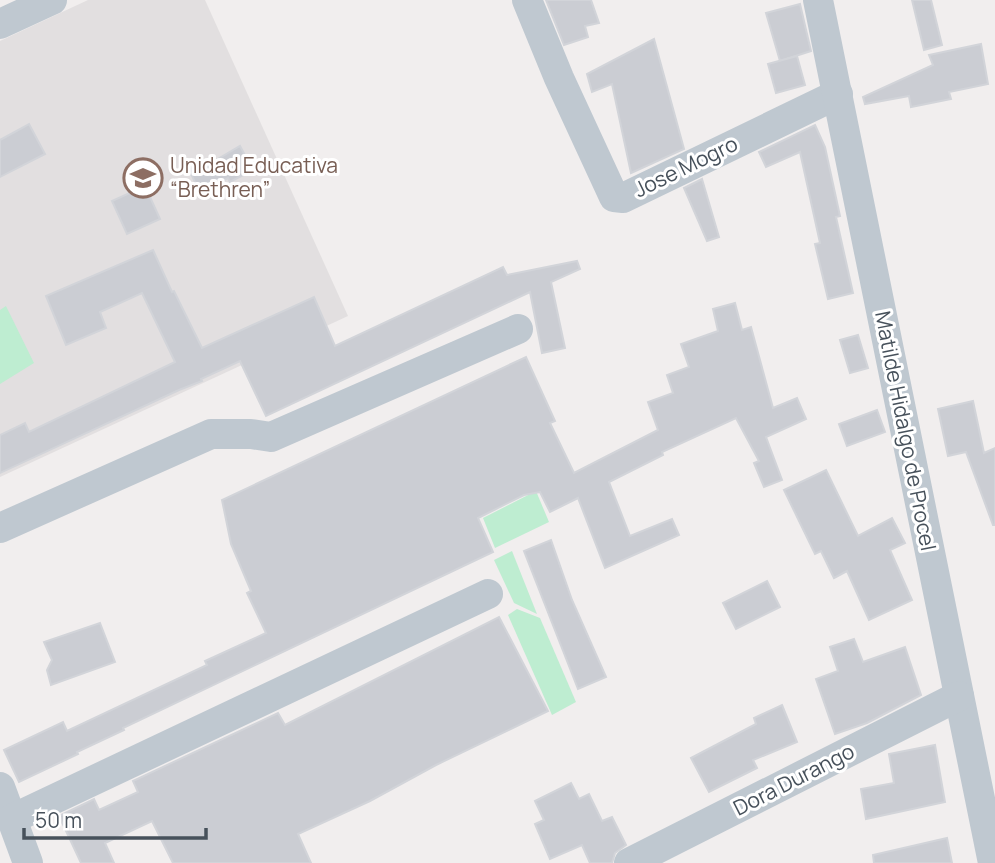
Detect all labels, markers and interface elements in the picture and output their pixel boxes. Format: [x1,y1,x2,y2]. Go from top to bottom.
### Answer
street label: Jose Mogro [629,129,742,203]
place label: Unidad Educativa “Brethren” [170,151,338,203]
school or university icon: Unidad Educativa “Brethren” [122,157,164,199]
street label: Matilde Hidalgo de Procel [869,309,943,553]
street label: Dora Durango [728,737,859,822]
scale bar [24,796,206,840]
text: 50 m [35,806,82,834]

